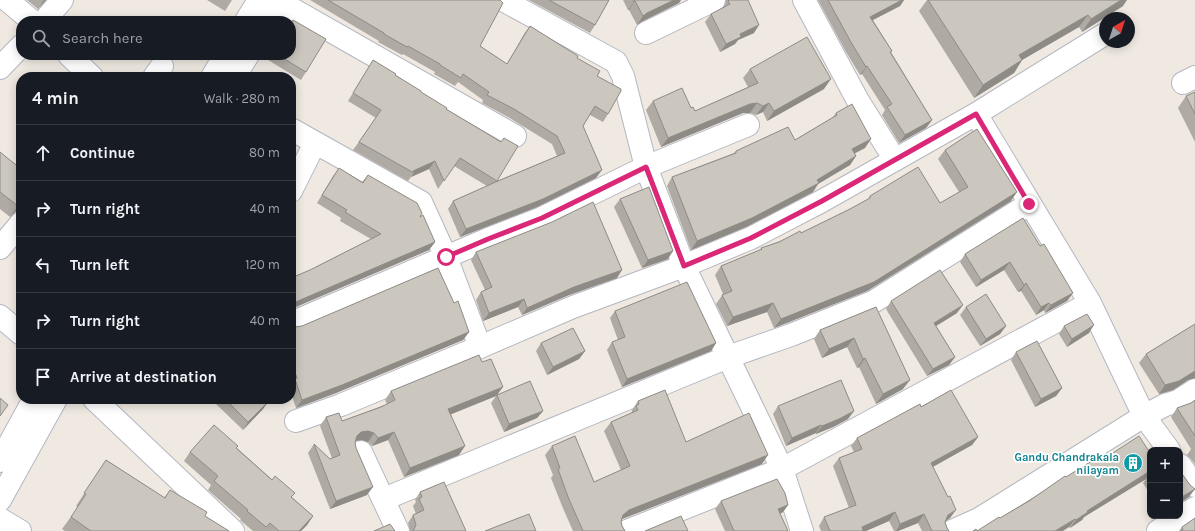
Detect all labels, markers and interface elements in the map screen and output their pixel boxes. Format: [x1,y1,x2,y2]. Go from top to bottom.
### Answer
north arrow [1099,12,1135,48]
search box [16,16,296,60]
icon: search [30,27,52,49]
text: Search here [62,29,143,47]
text: 4 min [32,88,79,108]
text: Walk · 280 m [204,91,280,106]
icon: ahead [32,142,54,164]
text: Continue [70,144,135,162]
text: 80 m [249,145,280,160]
route end [1020,195,1038,213]
icon: right [32,198,54,220]
text: Turn right [70,200,140,218]
text: 40 m [250,201,280,216]
route start [437,248,455,266]
icon: left [32,254,54,276]
text: Turn left [70,256,129,274]
text: 120 m [245,257,280,272]
icon: right [32,310,54,332]
text: Turn right [70,312,140,330]
text: 40 m [250,313,280,328]
icon: arrive [32,366,54,388]
text: Arrive at destination [70,368,217,386]
map controls [1147,447,1183,519]
button: + [1147,447,1183,483]
place label: Gandu Chandrakala nilayam [1014,451,1119,477]
building icon: Gandu Chandrakala nilayam [1122,452,1144,474]
button: − [1147,483,1183,519]

